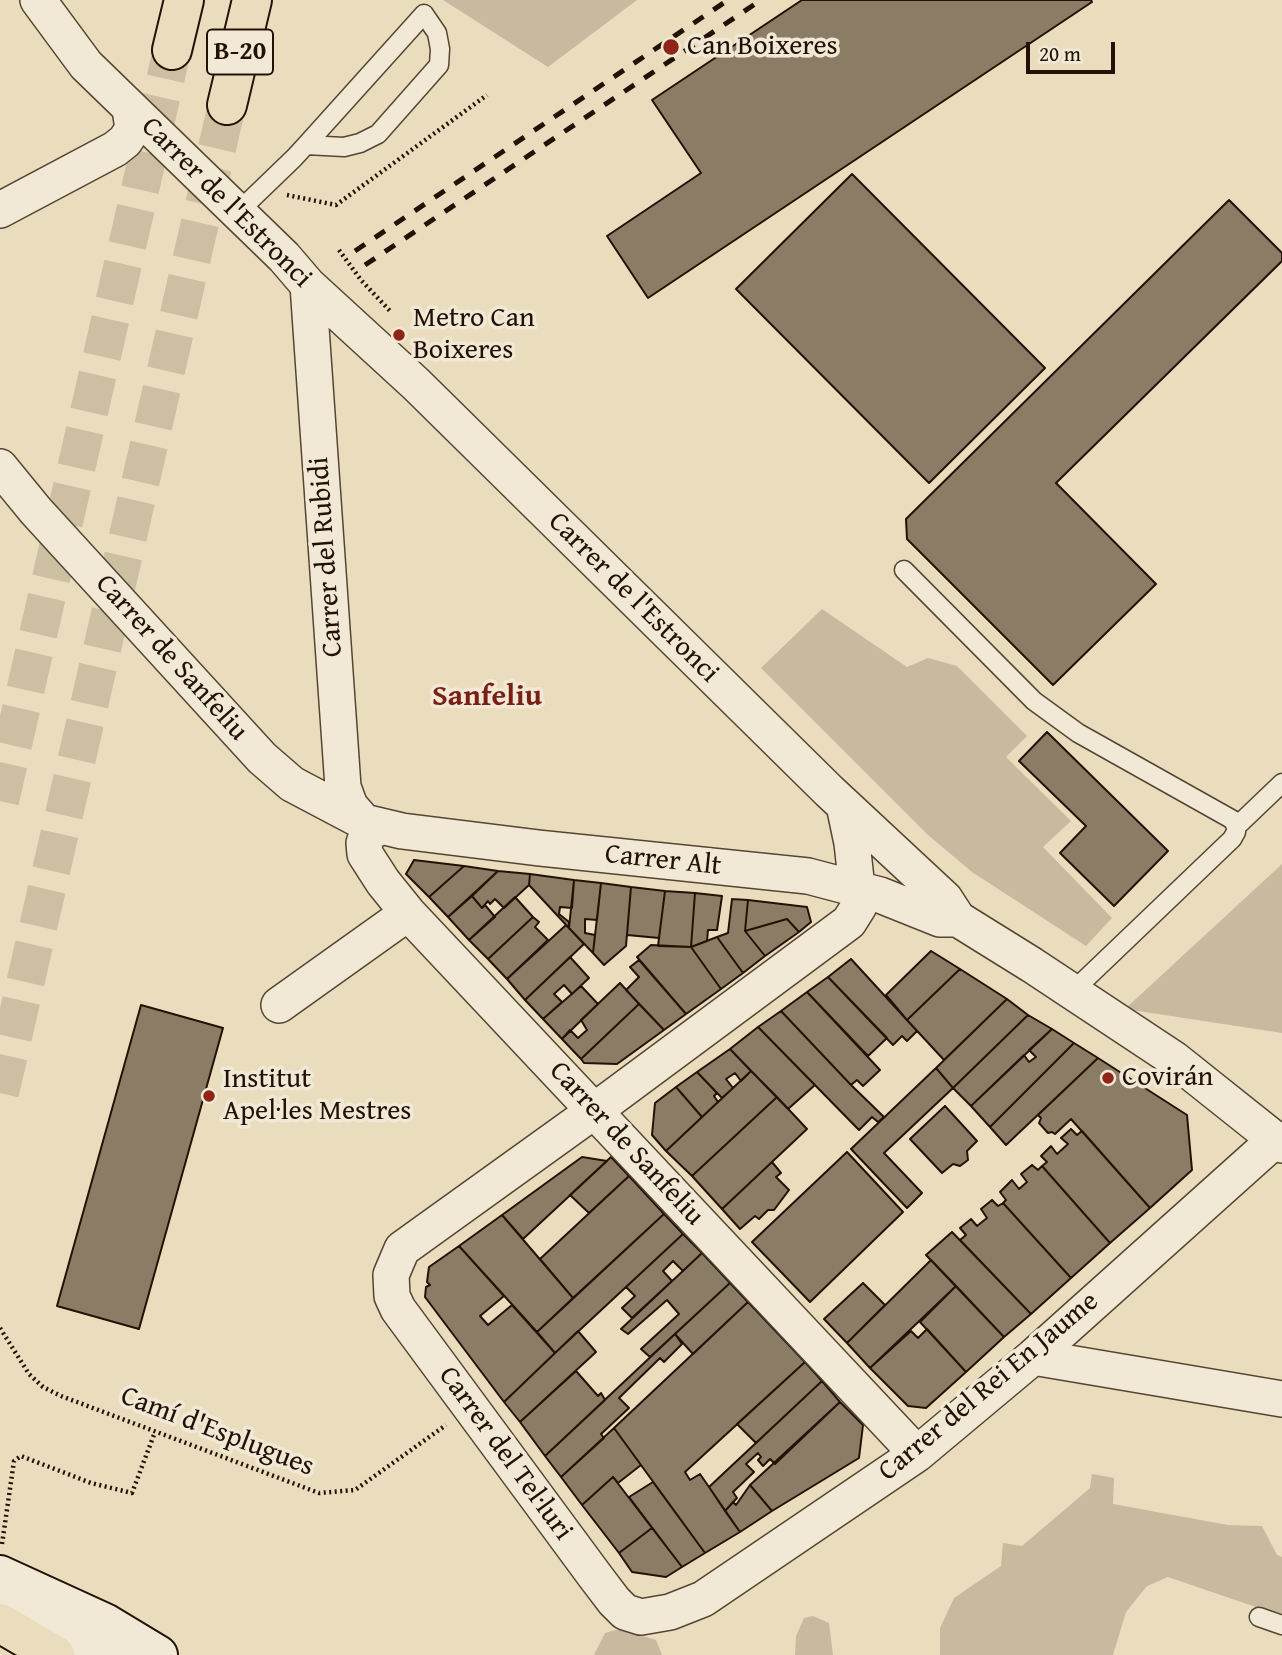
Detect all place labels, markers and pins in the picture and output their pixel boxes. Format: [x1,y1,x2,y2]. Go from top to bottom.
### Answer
place label: Can Boixeres [687,30,838,64]
marker: Can Boixeres [661,37,681,57]
place label: Metro Can Boixeres [413,302,535,368]
marker: Metro Can Boixeres [391,327,407,343]
place label: Covirán [1122,1061,1213,1095]
place label: Institut Apel·les Mestres [223,1063,411,1129]
marker: Covirán [1100,1070,1116,1086]
marker: Institut Apel·les Mestres [201,1088,217,1104]

